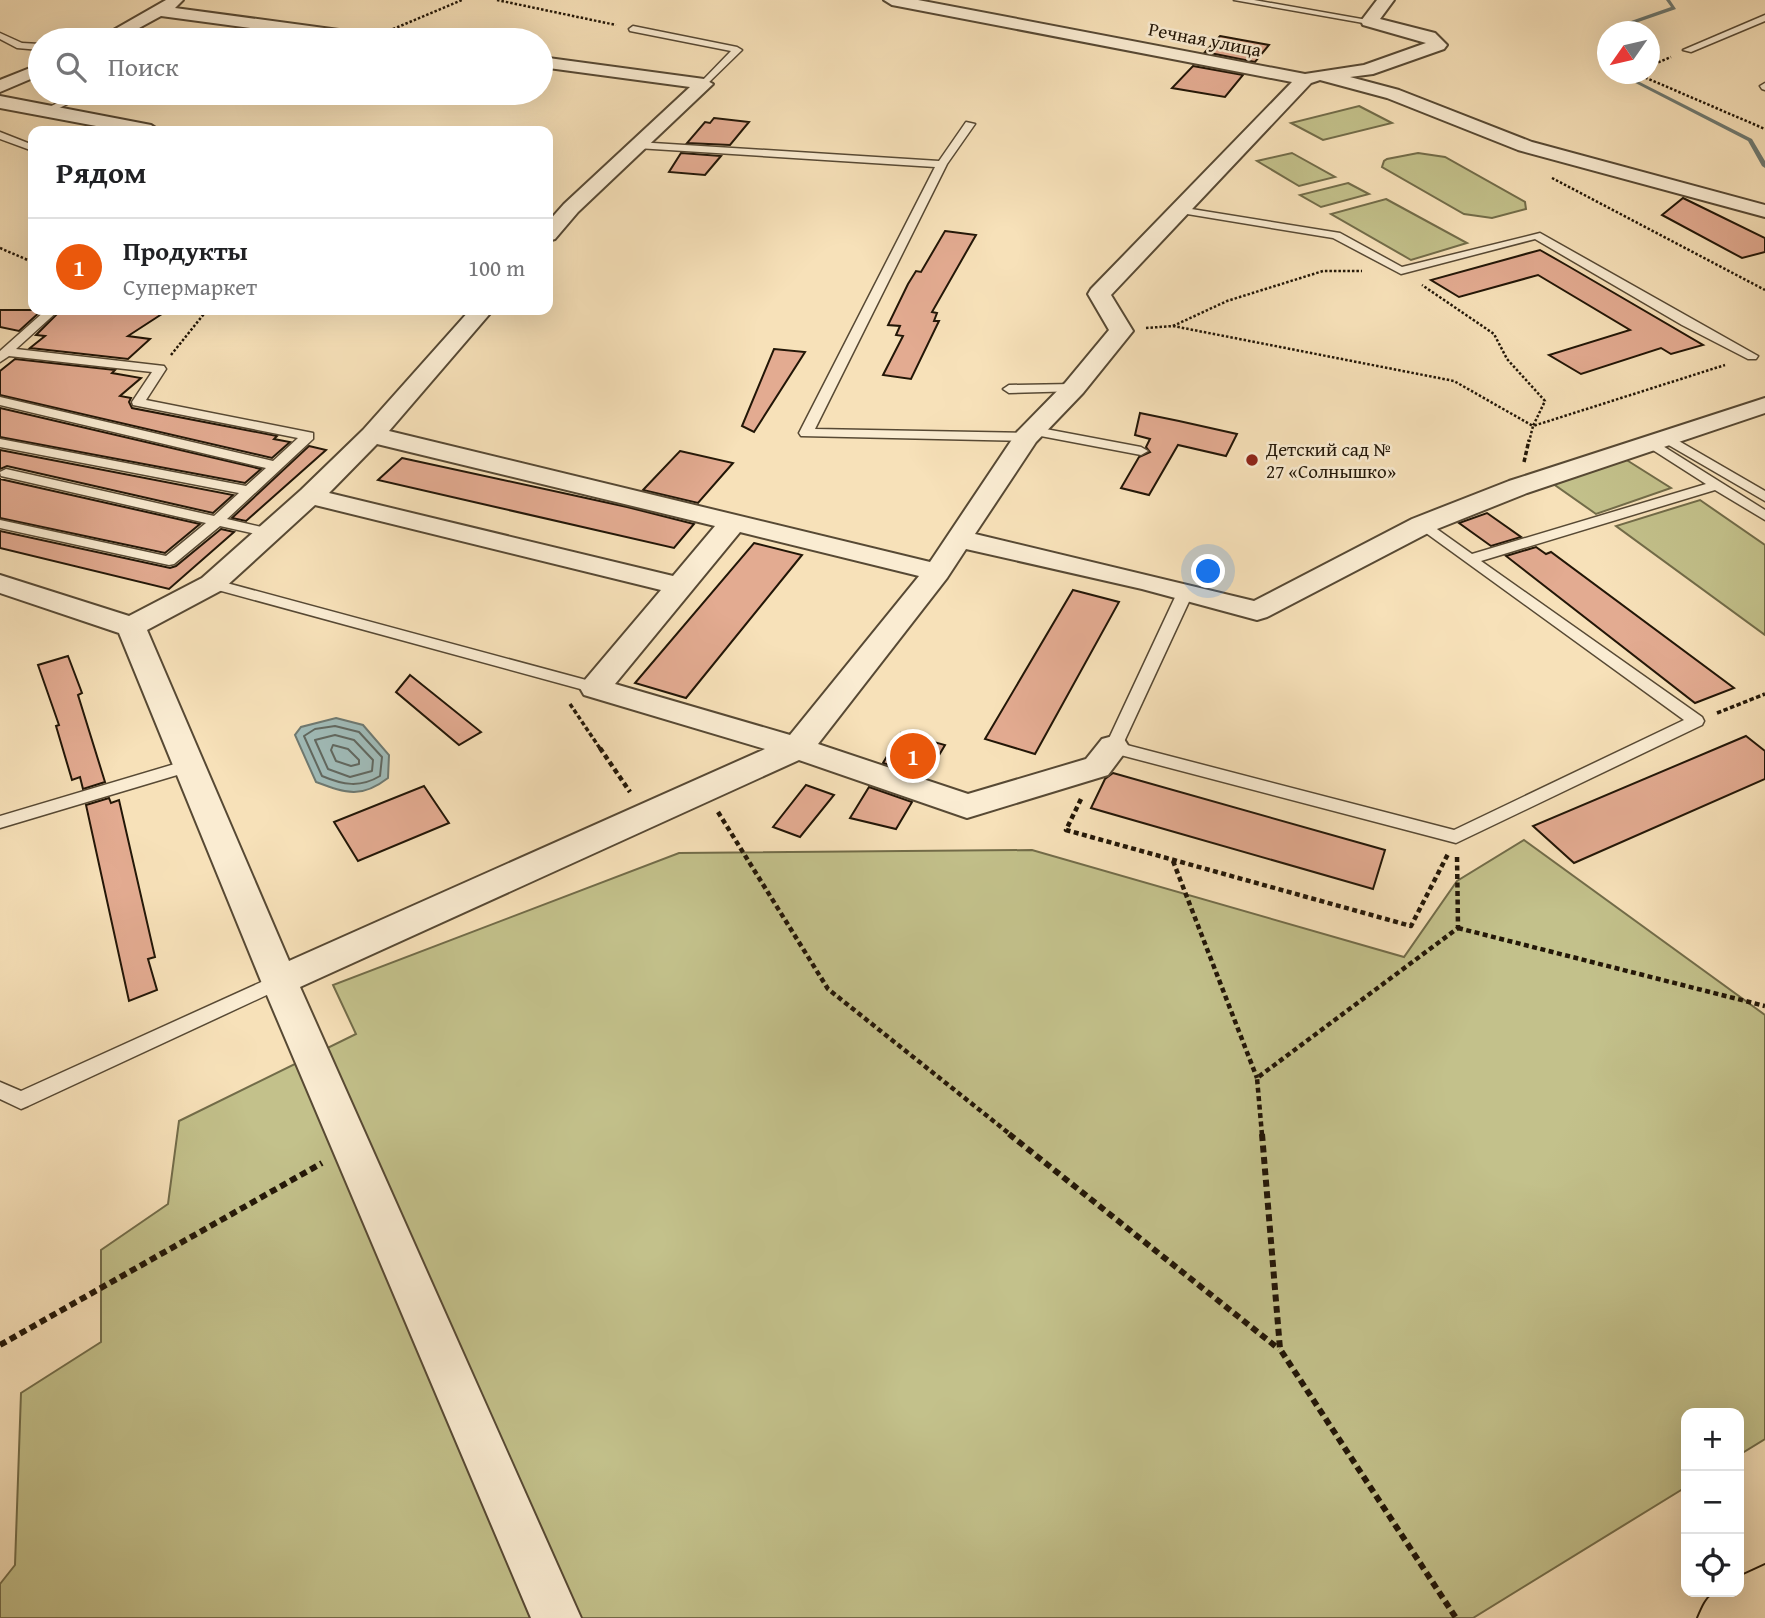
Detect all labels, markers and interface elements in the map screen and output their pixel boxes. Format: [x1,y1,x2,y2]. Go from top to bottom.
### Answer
street label: Речная улица [1146,14,1264,64]
north arrow [1597,21,1660,84]
search box [28,28,553,105]
text: Поиск [108,47,179,86]
icon: search [52,48,90,86]
text: Рядом [56,150,147,194]
text: Продукты [123,231,248,270]
text: 1 [73,251,85,284]
text: 100 m [468,251,525,284]
text: Супермаркет [123,270,257,303]
place label: Детский сад № 27 «Солнышко» [1265,435,1396,485]
marker: Детский сад № 27 «Солнышко» [1244,452,1260,468]
your location [1191,554,1225,588]
pin: 1 [890,730,936,782]
map controls [1681,1408,1744,1597]
button: + [1681,1408,1744,1471]
button: − [1681,1471,1744,1534]
button: locate [1681,1534,1744,1597]

